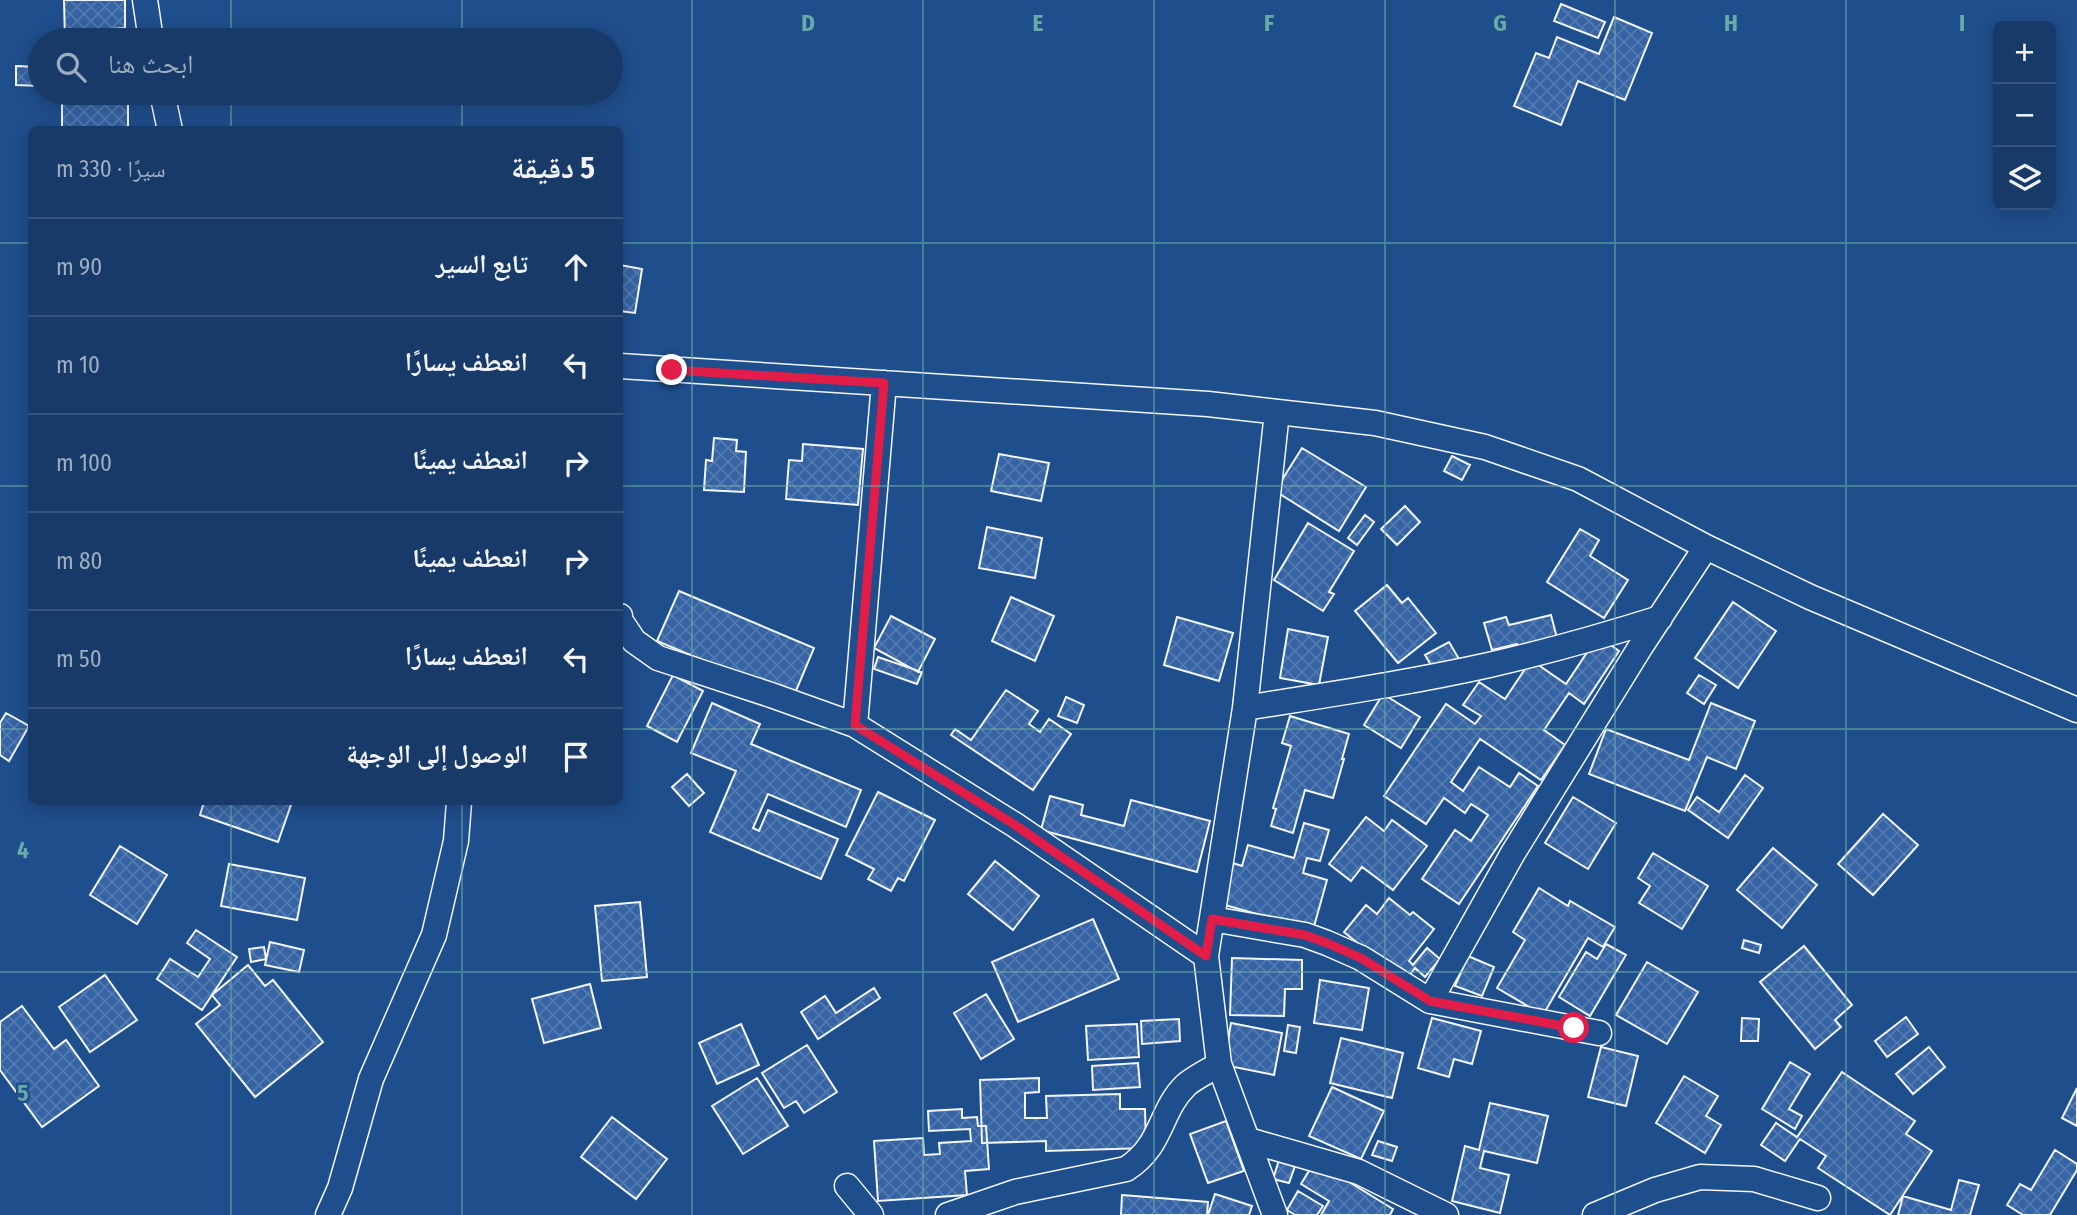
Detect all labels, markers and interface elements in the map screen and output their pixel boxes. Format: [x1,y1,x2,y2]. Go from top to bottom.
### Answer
text: D [801,9,815,37]
text: E [1033,9,1044,37]
text: F [1264,9,1274,37]
text: G [1493,9,1507,37]
text: H [1724,9,1738,37]
text: I [1959,9,1965,37]
map controls [1993,21,2056,210]
button: + [1993,21,2056,84]
search box [28,28,623,105]
icon: search [52,48,90,86]
text: ابحث هنا [108,49,193,80]
button: − [1993,84,2056,147]
button: layers [1993,147,2056,210]
text: 5 دقيقة [511,150,595,186]
text: سيرًا · 330 m [56,155,166,183]
icon: ahead [557,248,595,286]
text: تابع السير [436,249,528,280]
text: 90 m [56,253,102,281]
icon: left [557,346,595,384]
text: انعطف يسارًا [405,347,528,378]
text: 10 m [56,351,100,379]
route end [656,354,687,385]
icon: right [557,444,595,482]
text: انعطف يمينًا [412,445,528,476]
text: 100 m [56,449,112,477]
icon: right [557,542,595,580]
text: انعطف يمينًا [412,543,528,574]
text: 80 m [56,547,103,575]
icon: left [557,640,595,678]
text: انعطف يسارًا [405,641,528,672]
text: 50 m [56,645,102,673]
icon: arrive [557,738,595,776]
text: الوصول إلى الوجهة [346,739,528,770]
text: 4 [17,836,29,864]
route start [1558,1012,1589,1043]
text: 5 [17,1079,29,1107]

